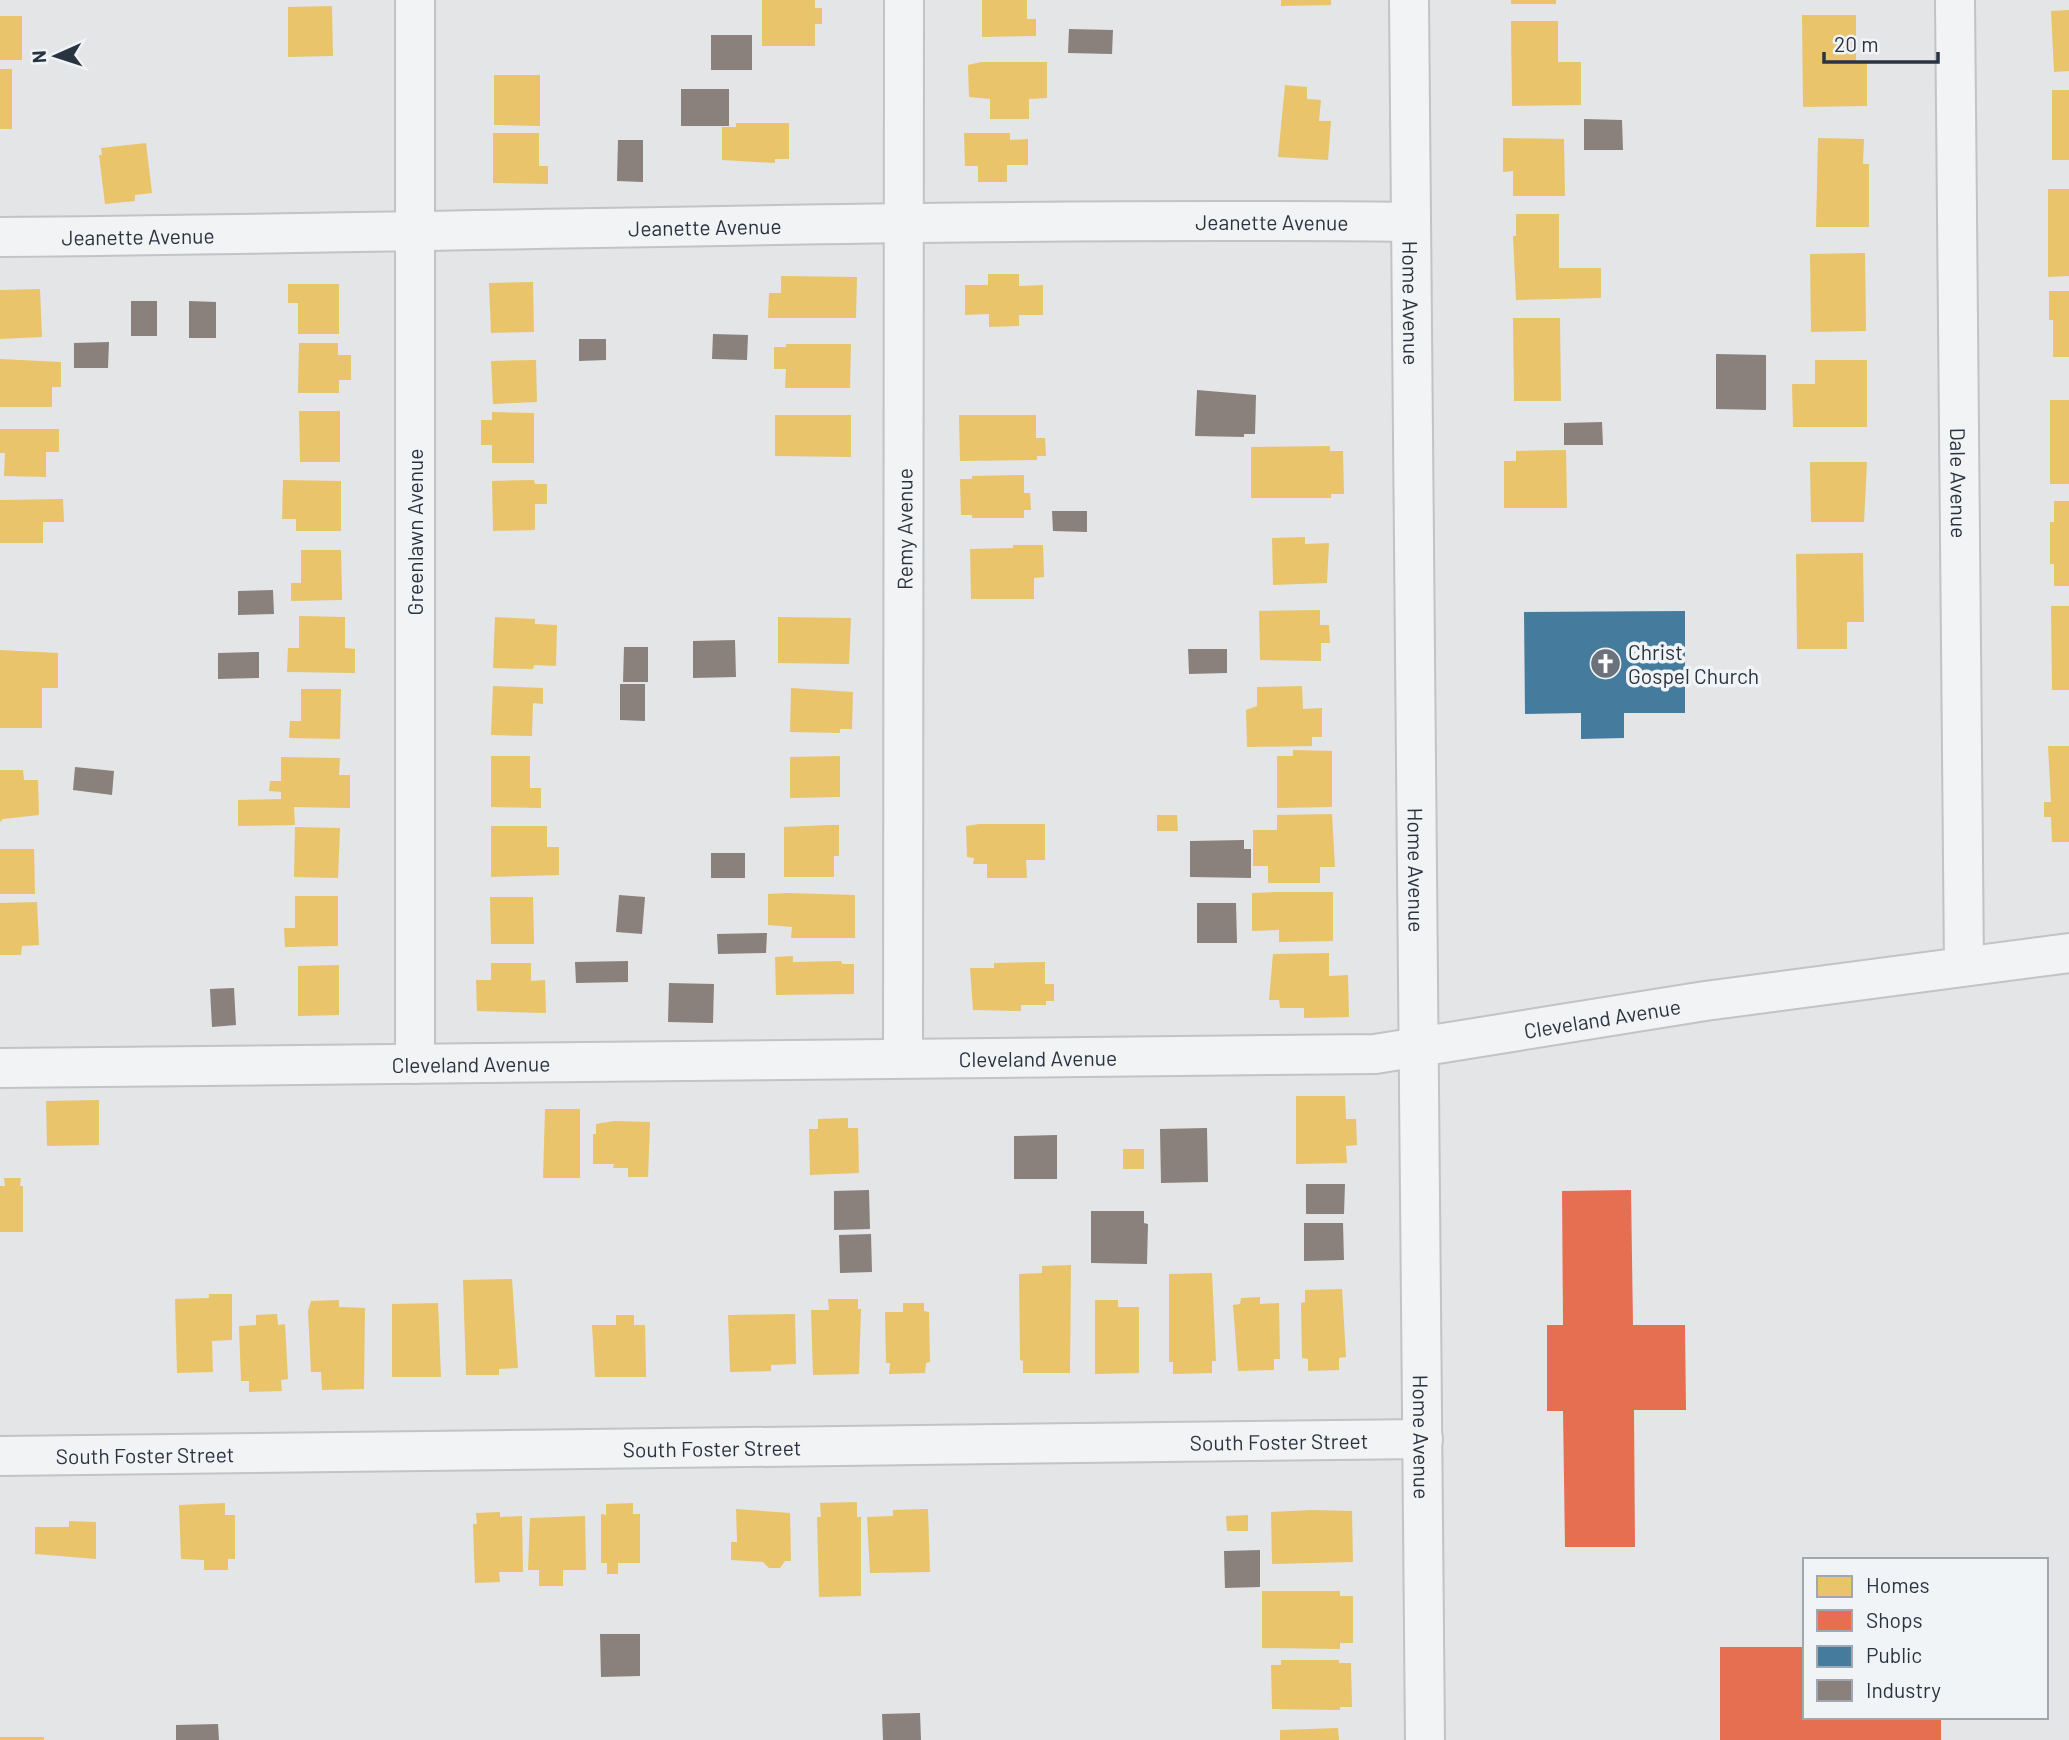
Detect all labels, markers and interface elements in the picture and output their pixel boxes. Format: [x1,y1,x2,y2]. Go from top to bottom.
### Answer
north arrow [21,21,91,91]
scale bar [1824,21,1938,65]
text: 20 m [1834,31,1879,56]
text: N [27,50,50,64]
street label: Jeanette Avenue [1195,209,1349,234]
street label: Jeanette Avenue [628,212,782,240]
street label: Jeanette Avenue [61,222,215,249]
street label: Home Avenue [1399,241,1425,365]
street label: Dale Avenue [1946,428,1973,538]
street label: Greenlawn Avenue [402,449,427,615]
street label: Remy Avenue [891,468,916,590]
place label: Christ Gospel Church [1628,639,1759,688]
church icon: Christ Gospel Church [1588,646,1622,680]
street label: Home Avenue [1404,808,1430,932]
street label: Cleveland Avenue [1522,993,1682,1042]
street label: Cleveland Avenue [959,1044,1117,1071]
street label: Cleveland Avenue [392,1050,550,1077]
street label: Home Avenue [1409,1375,1435,1499]
street label: South Foster Street [1189,1427,1368,1454]
street label: South Foster Street [623,1434,801,1461]
street label: South Foster Street [56,1441,234,1468]
legend [1803,1558,2048,1719]
text: Homes [1866,1572,1930,1597]
text: Shops [1866,1607,1923,1632]
text: Public [1866,1642,1922,1667]
text: Industry [1866,1677,1941,1702]

